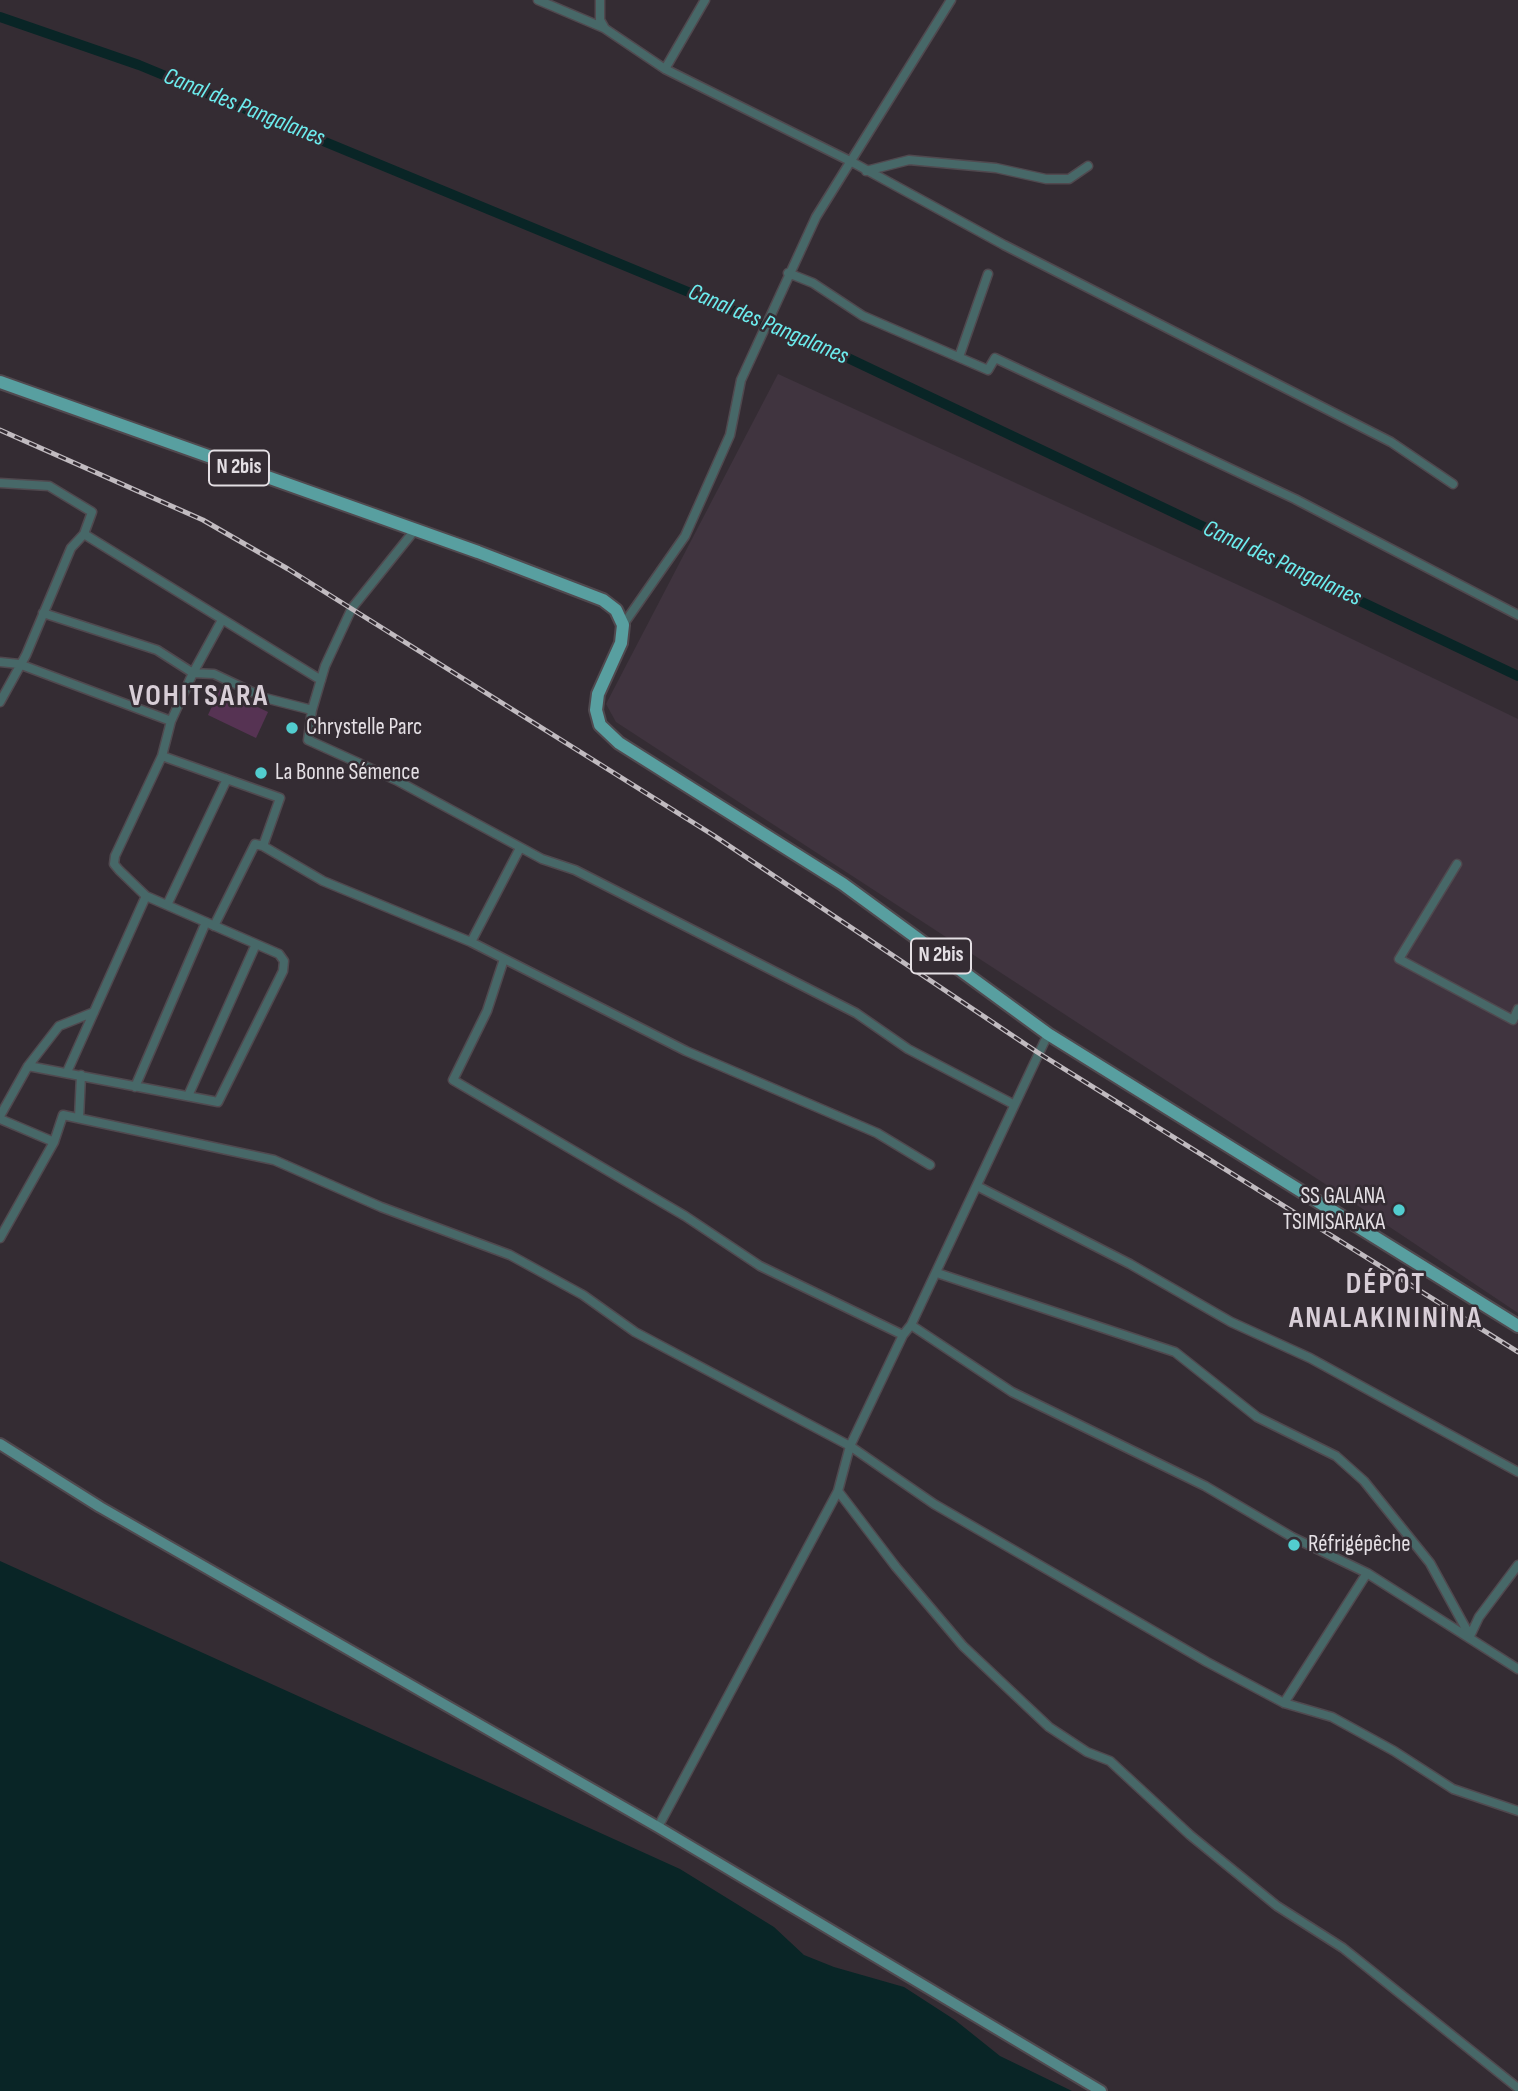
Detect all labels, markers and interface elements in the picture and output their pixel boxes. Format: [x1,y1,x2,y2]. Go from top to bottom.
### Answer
water label: Canal des Pangalanes [159,63,329,153]
water label: Canal des Pangalanes [684,278,852,372]
road number: N 2bis [209,450,269,486]
water label: Canal des Pangalanes [1198,515,1366,613]
district label: VOHITSARA [130,679,268,715]
place label: Chrystelle Parc [306,714,422,742]
marker: Chrystelle Parc [284,720,300,736]
place label: La Bonne Sémence [275,759,420,787]
marker: La Bonne Sémence [253,765,269,781]
road number: N 2bis [911,939,971,974]
place label: SS GALANA TSIMISARAKA [1283,1183,1385,1237]
marker: SS GALANA TSIMISARAKA [1391,1202,1407,1218]
district label: DÉPÔT ANALAKINININA [1291,1267,1481,1338]
place label: Réfrigépêche [1308,1531,1411,1559]
marker: Réfrigépêche [1286,1537,1302,1553]

